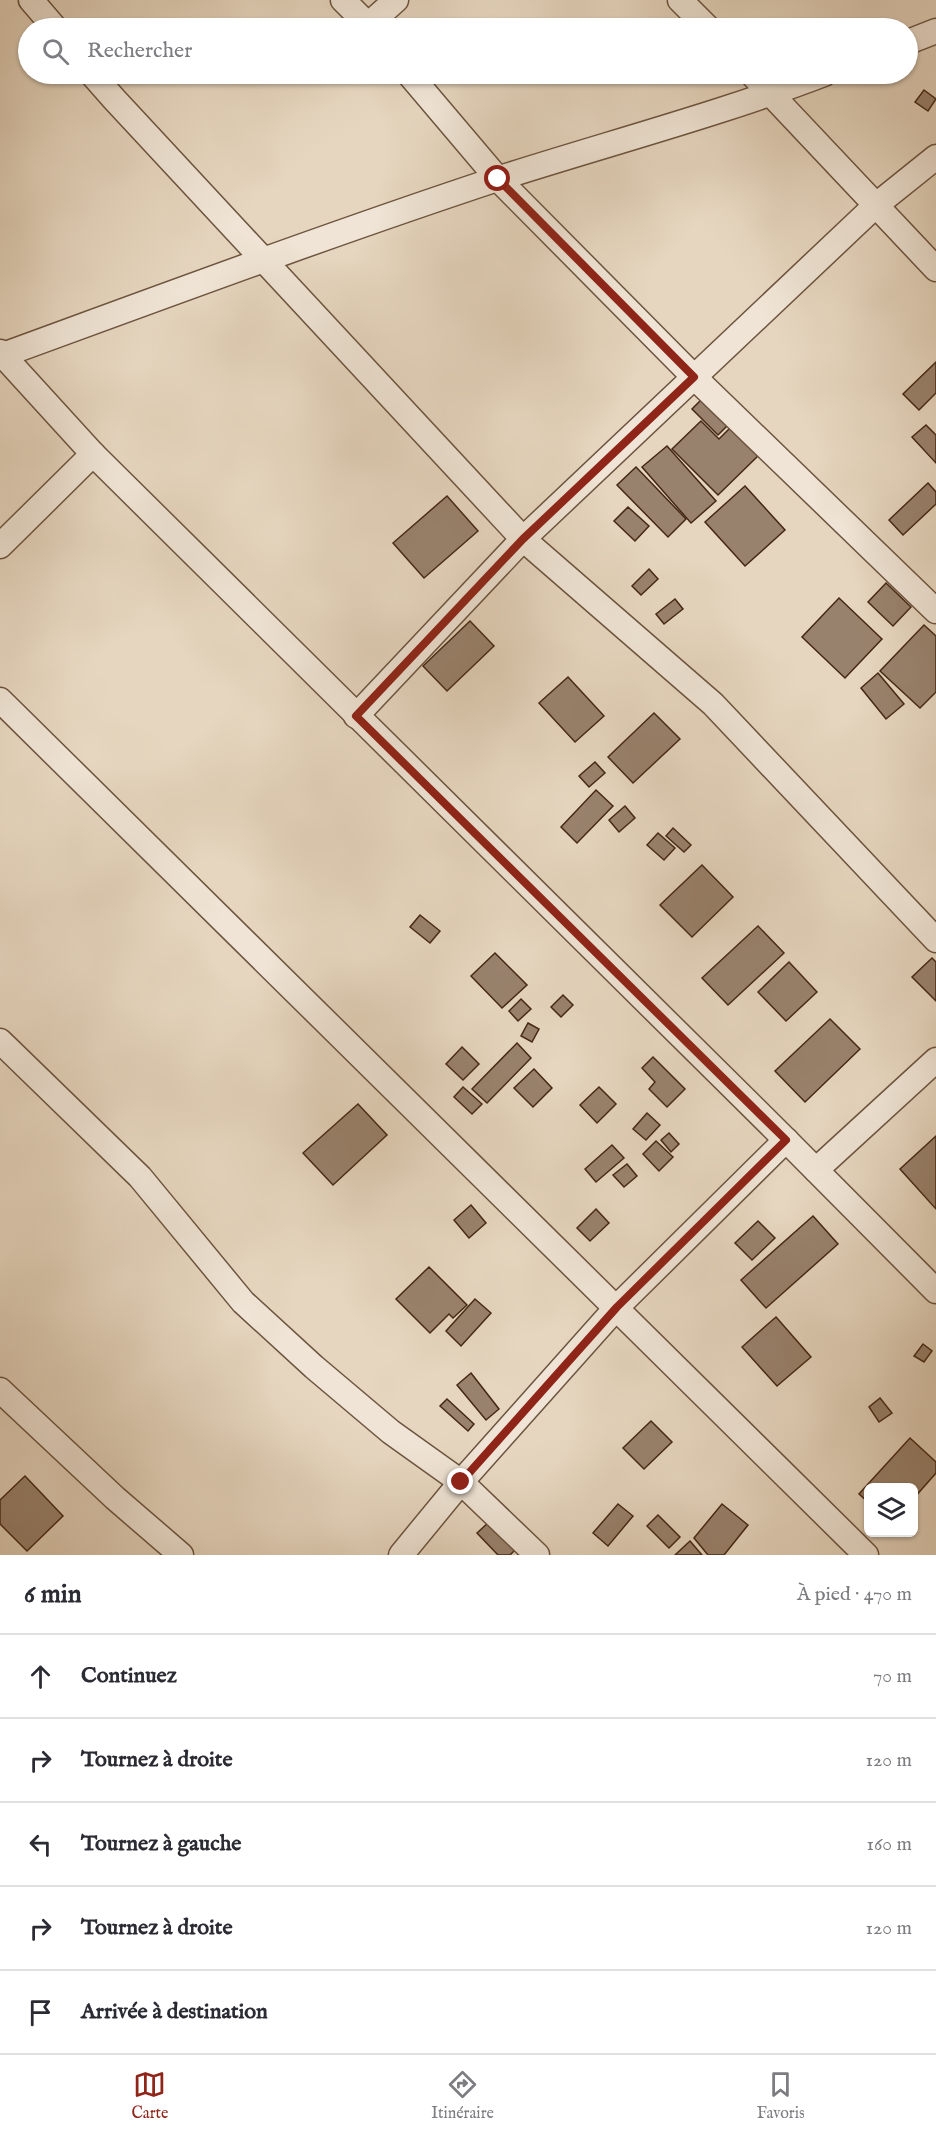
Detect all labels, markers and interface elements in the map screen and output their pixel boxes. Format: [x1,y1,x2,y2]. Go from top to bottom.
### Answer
search box [18,18,918,84]
icon: search [39,35,72,68]
text: Rechercher [87,37,192,65]
route start [484,165,510,191]
route end [447,1468,473,1494]
map controls [864,1483,918,1537]
button: layers [864,1483,918,1537]
text: 6 min [24,1578,82,1611]
text: À pied · 470 m [797,1582,912,1607]
icon: ahead [24,1660,57,1693]
text: Continuez [81,1662,177,1690]
text: 70 m [873,1664,912,1689]
icon: right [24,1744,57,1777]
text: Tournez à droite [81,1746,232,1774]
text: 120 m [866,1748,912,1773]
icon: left [24,1828,57,1861]
text: Tournez à gauche [81,1830,241,1858]
text: 160 m [866,1832,912,1857]
icon: right [24,1912,57,1945]
text: Tournez à droite [81,1914,232,1942]
text: 120 m [866,1916,912,1941]
icon: arrive [24,1996,57,2029]
text: Arrivée à destination [81,1998,268,2026]
tab: Carte [131,2068,168,2124]
tab: Itinéraire [431,2068,494,2124]
tab: Favoris [757,2068,805,2124]

